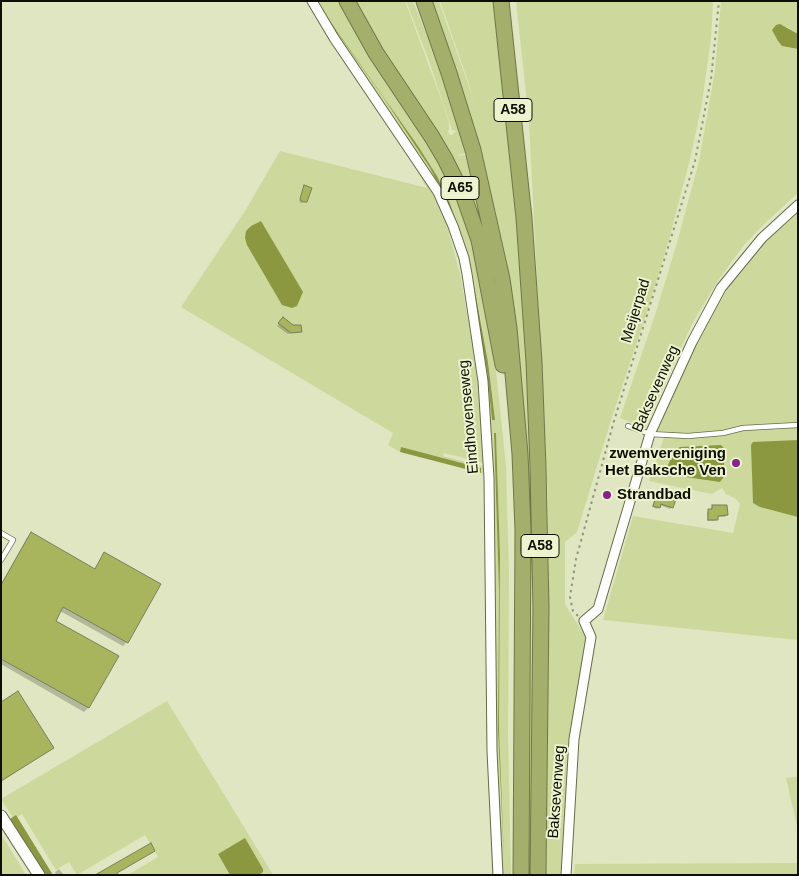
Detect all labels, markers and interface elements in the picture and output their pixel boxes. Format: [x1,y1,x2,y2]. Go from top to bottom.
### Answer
road number: A58 [494,98,532,122]
road number: A65 [441,177,479,200]
street label: Meijerpad [618,277,654,345]
street label: Baksevenweg [629,343,683,435]
street label: Eindhovenseweg [455,359,483,475]
place label: zwemvereniging Het Baksche Ven [605,445,726,480]
marker: zwemvereniging Het Baksche Ven [730,457,742,469]
place label: Strandbad [617,486,691,504]
marker: Strandbad [601,489,613,501]
road number: A58 [521,534,559,558]
street label: Baksevenweg [545,745,569,839]

